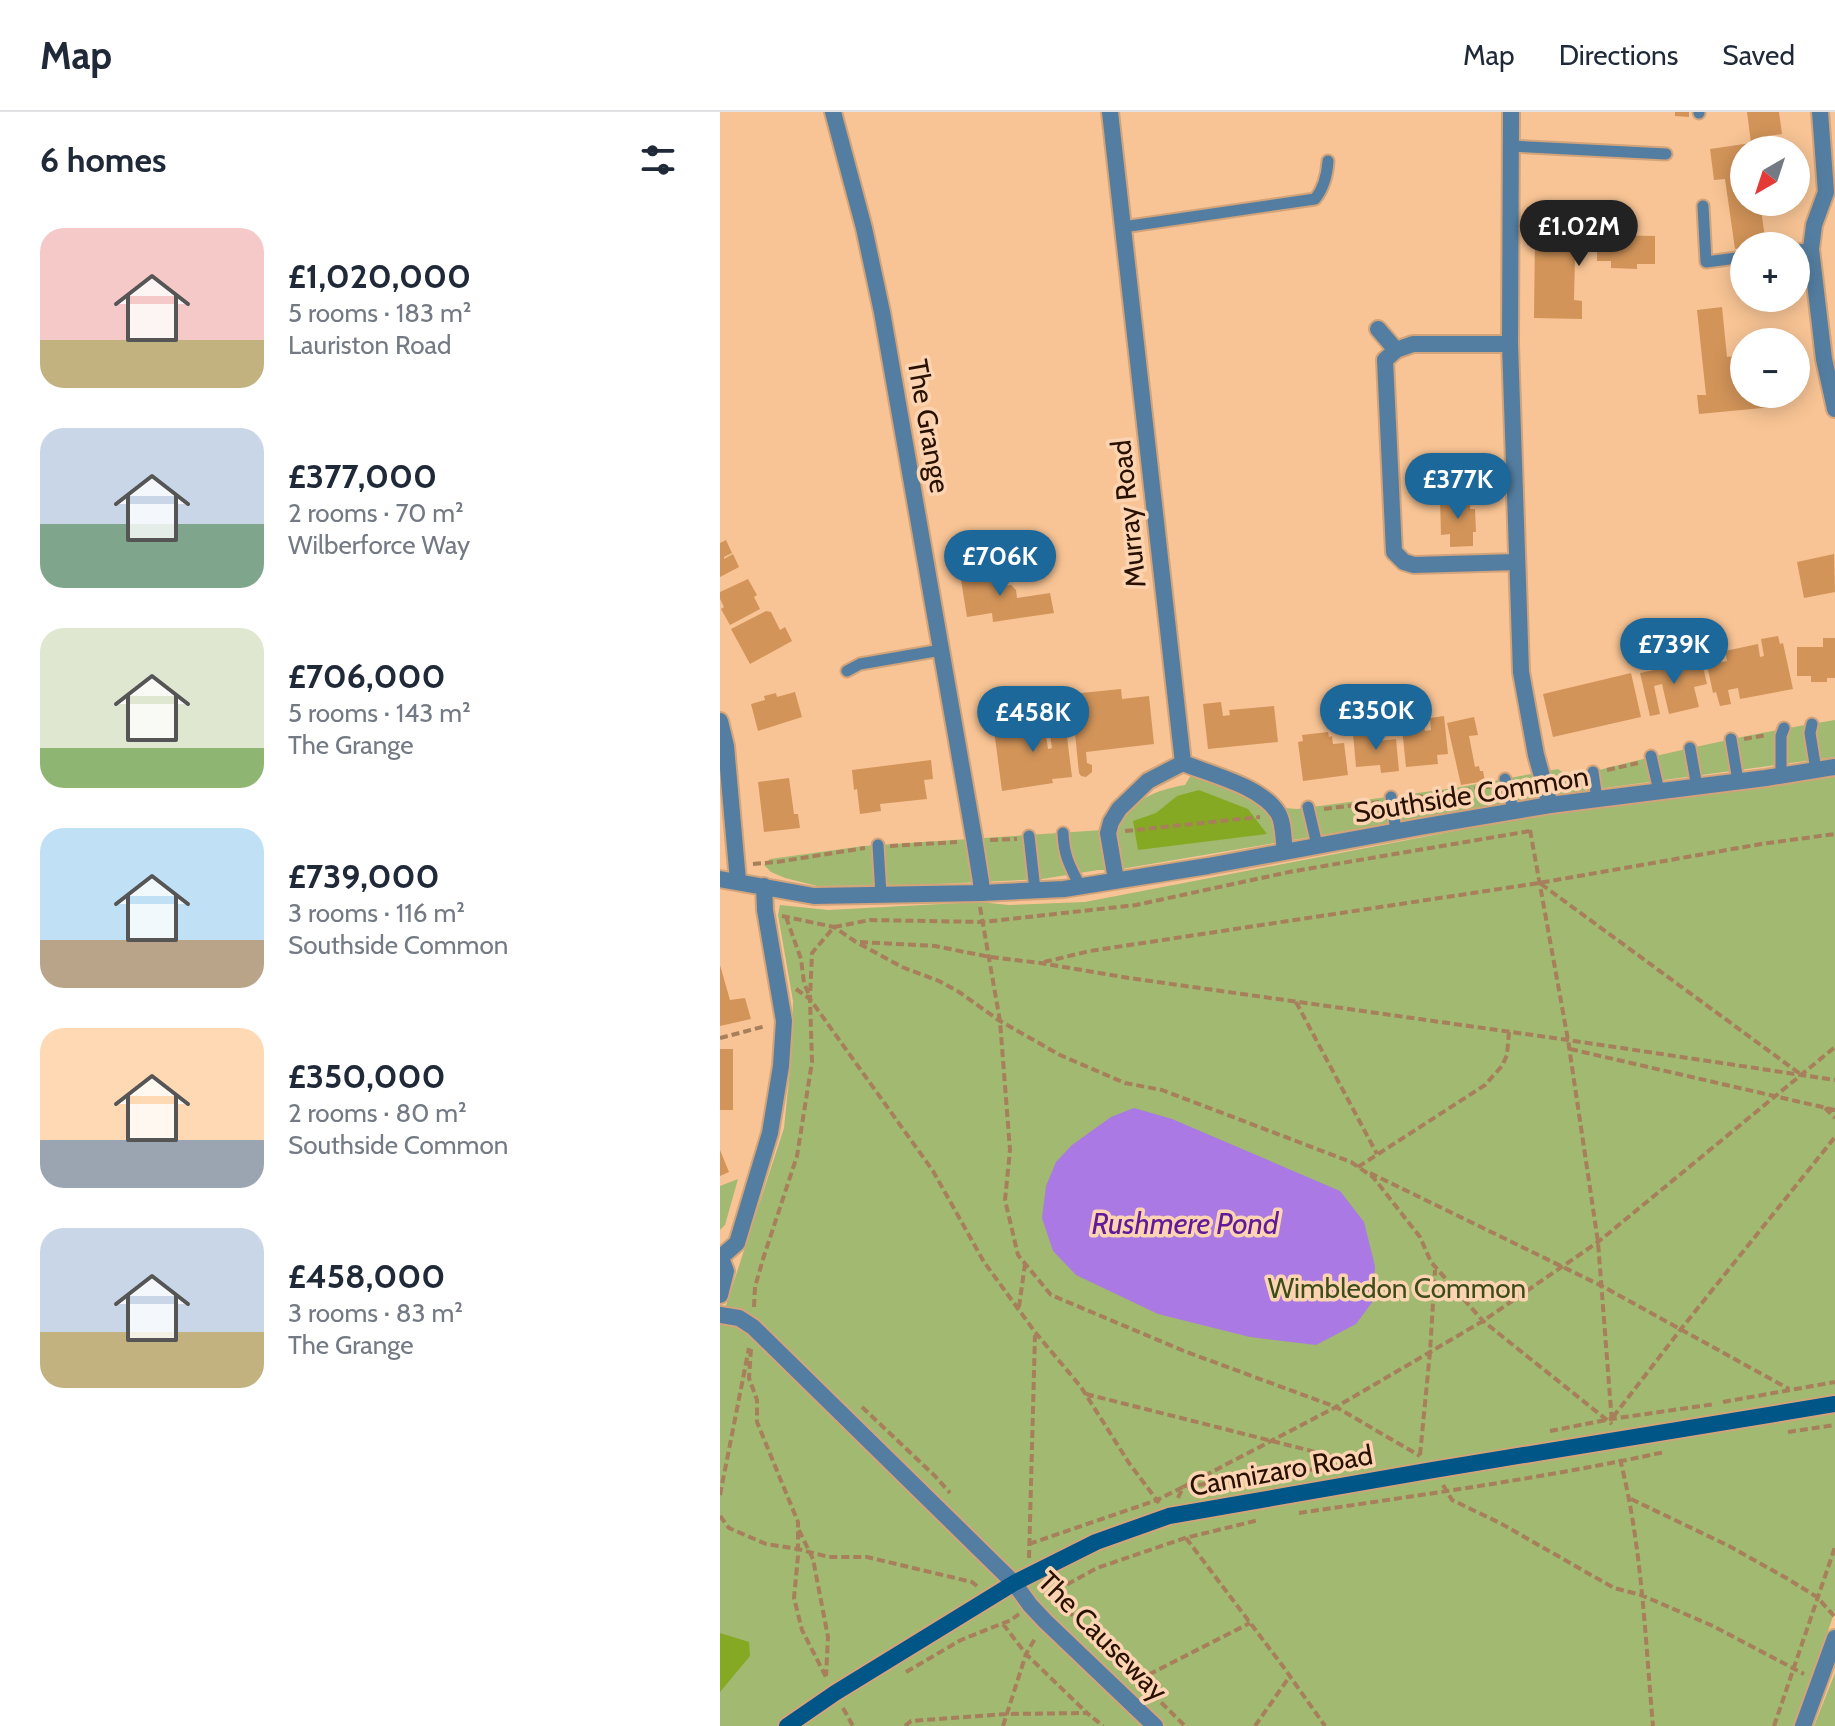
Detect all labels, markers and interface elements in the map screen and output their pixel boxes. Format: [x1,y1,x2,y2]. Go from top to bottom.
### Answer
text: Map [40,32,112,79]
text: Map [1463,38,1515,72]
text: Directions [1559,38,1678,72]
text: Saved [1722,38,1795,72]
north arrow [1730,136,1810,216]
map controls [1730,136,1810,408]
icon: filters [636,138,680,182]
text: 6 homes [40,139,166,181]
pin: £1.02M [1514,200,1644,268]
text: £1.02M [1538,210,1620,242]
button: + [1730,232,1810,312]
text: £1,020,000 [288,255,471,297]
icon: home [104,260,200,356]
text: 5 rooms · 183 m² [288,297,471,329]
button: − [1730,328,1810,408]
text: Lauriston Road [288,329,451,361]
street label: The Grange [901,356,957,496]
street label: Murray Road [1103,438,1153,590]
pin: £377K [1402,453,1514,521]
text: £377,000 [288,455,437,497]
icon: home [104,460,200,556]
text: £377K [1423,463,1493,495]
text: 2 rooms · 70 m² [288,497,464,529]
text: Wilberforce Way [288,529,470,561]
pin: £706K [944,530,1056,598]
text: £706K [962,540,1038,572]
pin: £739K [1618,618,1730,686]
text: £739K [1638,628,1710,660]
text: £706,000 [288,655,445,697]
icon: home [104,660,200,756]
pin: £350K [1320,684,1432,752]
pin: £458K [977,686,1089,754]
text: £350K [1338,694,1414,726]
text: £458K [995,696,1071,728]
text: 5 rooms · 143 m² [288,697,471,729]
text: The Grange [288,729,414,761]
street label: Southside Common [1351,759,1591,829]
text: £739,000 [288,855,439,897]
icon: home [104,860,200,956]
text: 3 rooms · 116 m² [288,897,465,929]
text: Southside Common [288,929,508,961]
text: £350,000 [288,1055,446,1097]
icon: home [104,1060,200,1156]
text: 2 rooms · 80 m² [288,1097,467,1129]
text: Southside Common [288,1129,508,1161]
water label: Rushmere Pond [1091,1205,1280,1242]
text: £458,000 [288,1255,445,1297]
icon: home [104,1260,200,1356]
park label: Wimbledon Common [1268,1271,1526,1305]
text: 3 rooms · 83 m² [288,1297,463,1329]
text: The Grange [288,1329,414,1361]
street label: Cannizaro Road [1187,1437,1375,1503]
street label: The Causeway [1031,1564,1175,1708]

